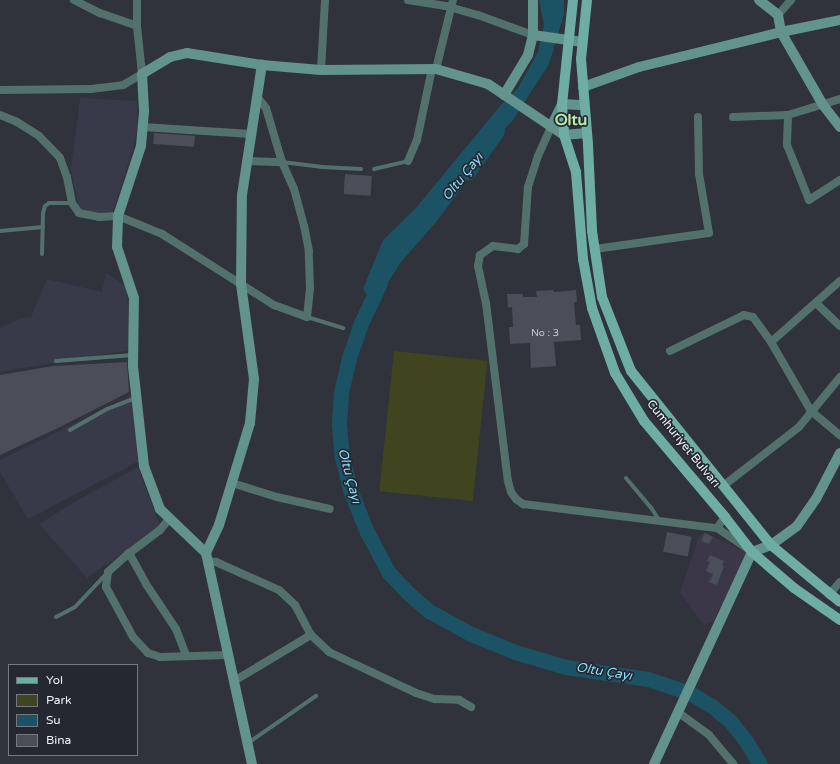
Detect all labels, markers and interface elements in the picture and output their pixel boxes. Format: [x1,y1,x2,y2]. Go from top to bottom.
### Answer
district label: Oltu [555,110,587,130]
water label: Oltu Çayı [439,150,487,204]
house number: No : 3 [531,328,559,340]
street label: Cumhuriyet Bulvarı [643,397,723,491]
water label: Oltu Çayı [334,447,364,505]
water label: Oltu Çayı [575,660,633,684]
legend [8,664,138,756]
text: Yol [46,673,63,687]
text: Park [46,693,72,707]
text: Su [46,713,61,727]
text: Bina [46,733,71,747]

